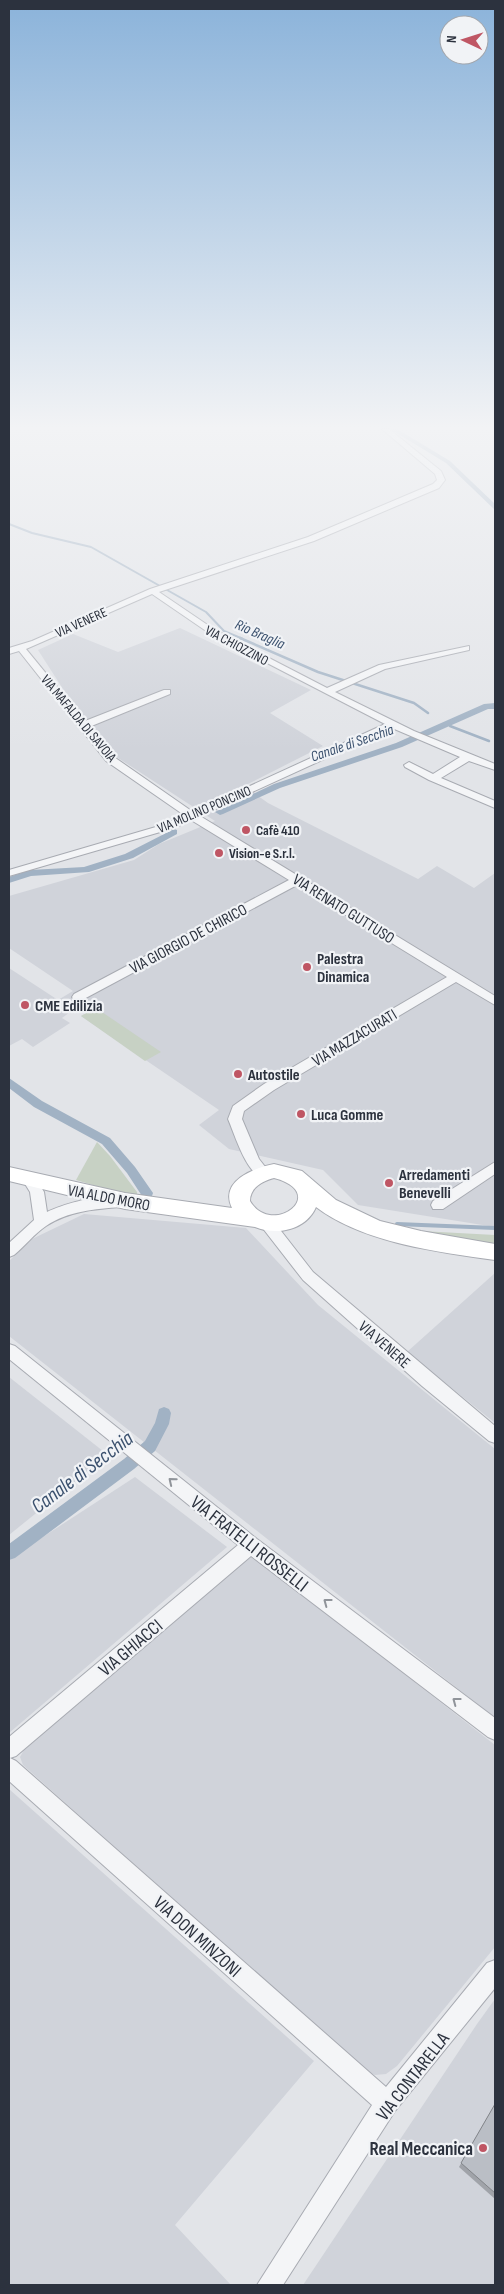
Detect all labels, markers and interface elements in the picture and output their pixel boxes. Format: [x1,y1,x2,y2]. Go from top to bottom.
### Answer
north arrow [439,15,489,65]
text: N [443,35,460,43]
street label: VIA VENERE [53,604,110,641]
water label: Rio Braglia [232,615,288,654]
street label: VIA CHIOZZINO [202,622,271,669]
street label: VIA MAFALDA DI SAVOIA [37,671,121,766]
water label: Canale di Secchia [308,720,396,767]
street label: VIA MOLINO PONCINO [155,782,254,837]
place label: Cafè 410 [256,822,300,839]
marker: Cafè 410 [240,824,252,836]
place label: Vision-e S.r.l. [229,845,295,862]
marker: Vision-e S.r.l. [213,847,225,859]
street label: VIA RENATO GUTTUSO [289,870,398,948]
street label: VIA GIORGIO DE CHIRICO [127,900,251,978]
place label: Palestra Dinamica [317,950,369,987]
marker: Palestra Dinamica [301,961,313,973]
place label: CME Edilizia [35,997,103,1016]
marker: CME Edilizia [19,999,31,1011]
street label: VIA MAZZACURATI [309,1006,400,1071]
place label: Autostile [247,1066,300,1085]
marker: Autostile [232,1068,244,1080]
place label: Luca Gomme [311,1106,384,1125]
marker: Luca Gomme [295,1108,307,1120]
place label: Arredamenti Benevelli [398,1166,470,1203]
marker: Arredamenti Benevelli [383,1177,395,1189]
street label: VIA ALDO MORO [66,1181,152,1216]
street label: VIA VENERE [354,1318,414,1373]
water label: Canale di Secchia [26,1426,139,1519]
one-way arrow [168,1477,177,1486]
street label: VIA FRATELLI ROSSELLI [186,1491,313,1597]
one-way arrow [324,1600,333,1608]
street label: VIA GHIACCI [94,1615,168,1682]
one-way arrow [452,1698,462,1707]
street label: VIA DON MINZONI [148,1892,246,1983]
street label: VIA CONTARELLA [372,2027,455,2126]
place label: Real Meccanica [370,2138,473,2161]
marker: Real Meccanica [477,2142,489,2154]

